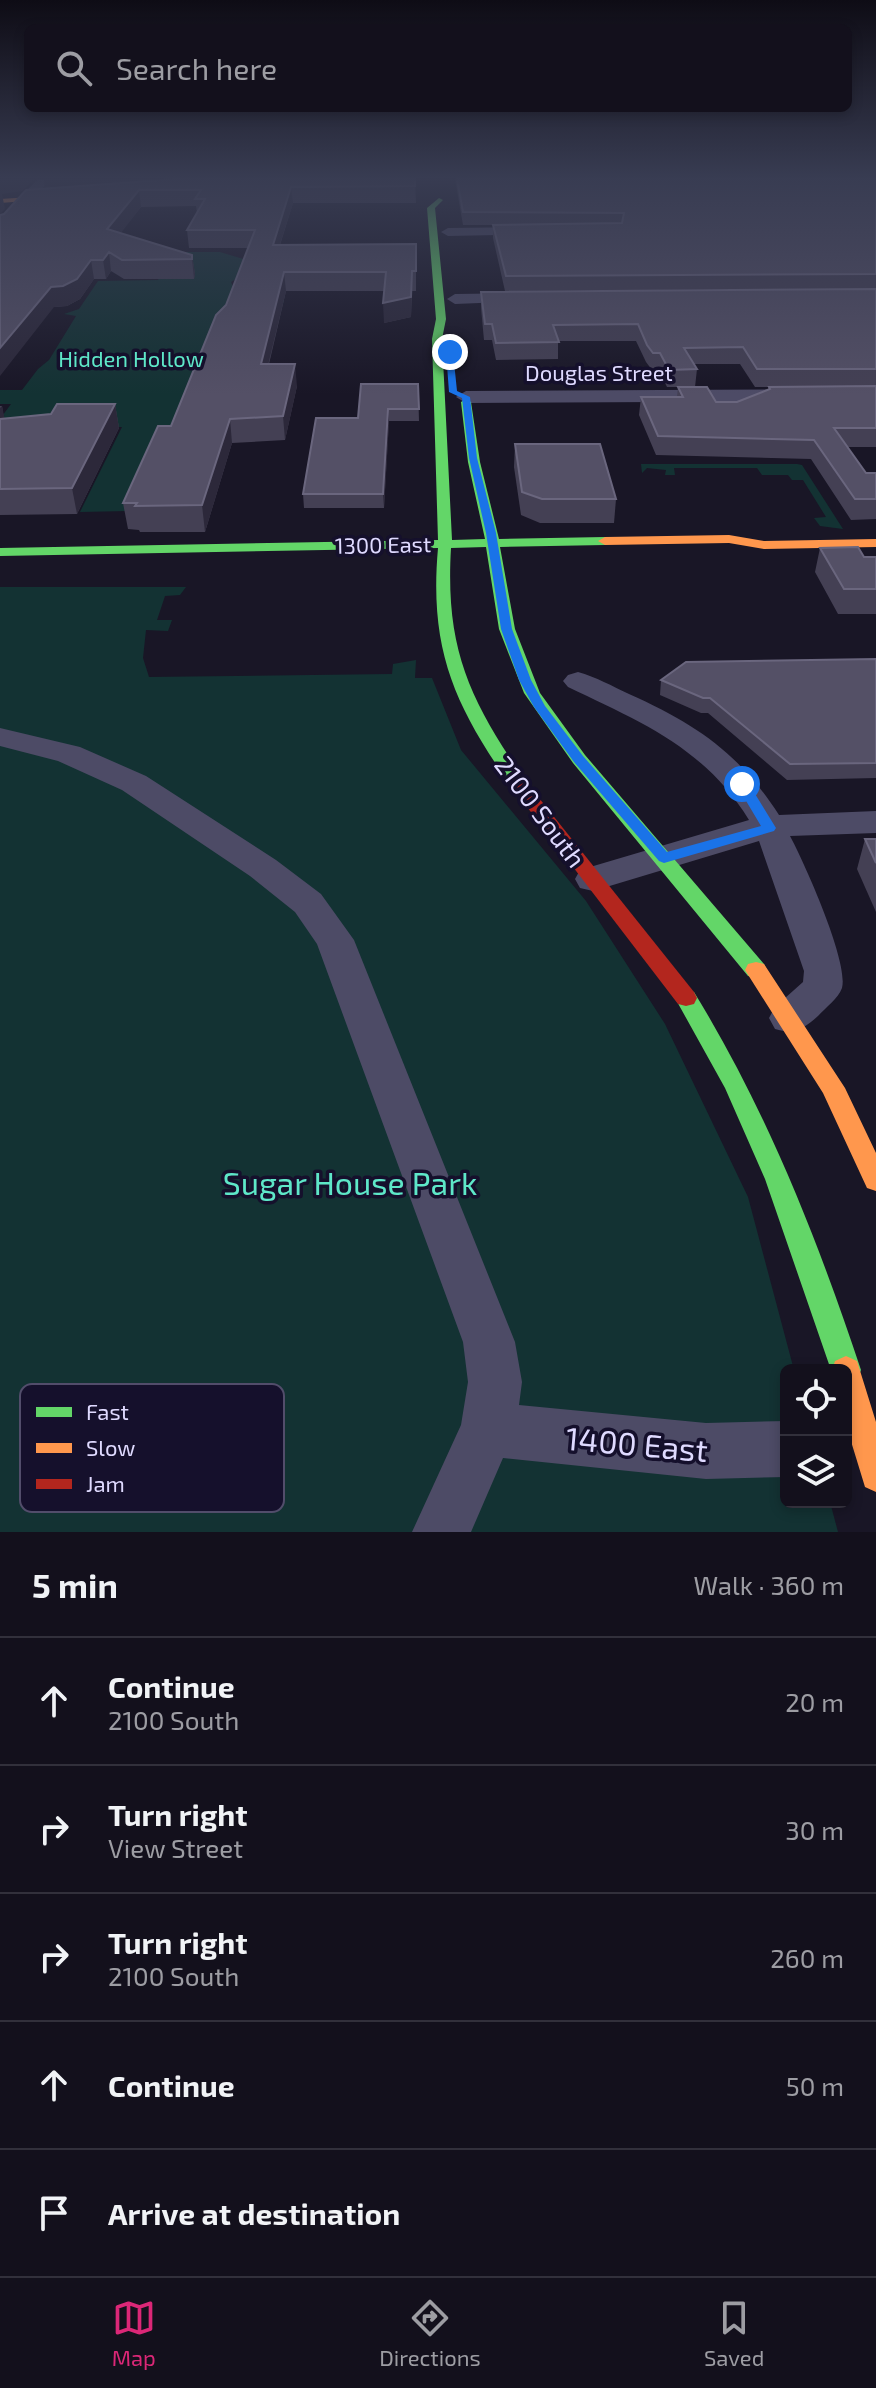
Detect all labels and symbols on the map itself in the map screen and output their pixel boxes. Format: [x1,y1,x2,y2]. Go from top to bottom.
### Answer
route end [432,334,468,370]
park label: Hidden Hollow [58,345,204,371]
street label: Douglas Street [525,359,673,385]
street label: 1300 East [335,530,431,558]
street label: 2100 South [489,749,593,873]
route start [724,766,760,802]
park label: Sugar House Park [223,1163,477,1201]
legend [20,1384,284,1512]
text: Fast [86,1398,129,1424]
street label: 1400 East [565,1418,709,1468]
text: Slow [86,1434,135,1460]
text: Jam [86,1470,125,1496]

